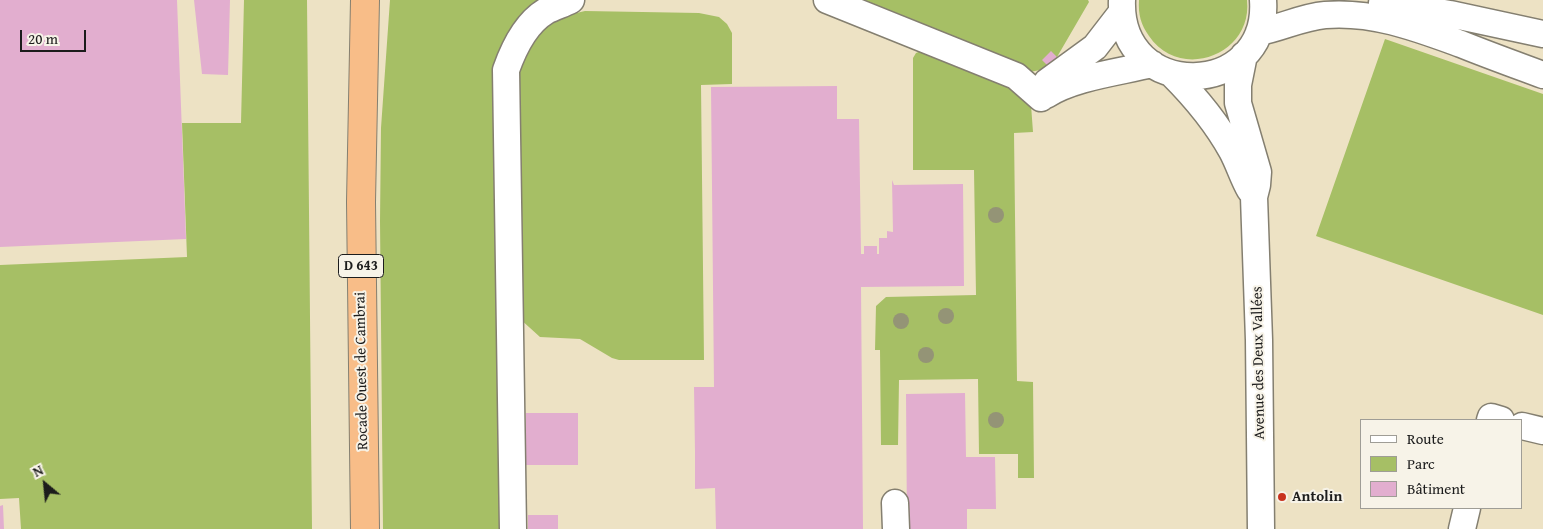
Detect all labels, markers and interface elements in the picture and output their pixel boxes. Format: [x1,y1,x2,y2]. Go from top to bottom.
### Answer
scale bar [22,20,89,52]
text: 20 m [28,28,58,49]
road number: D 643 [338,255,384,278]
street label: Avenue des Deux Vallées [1249,286,1269,440]
street label: Rocade Ouest de Cambrai [352,292,372,450]
legend [1360,419,1523,509]
text: Route [1407,428,1444,449]
text: Parc [1407,453,1435,474]
north arrow [20,459,70,509]
text: N [29,460,47,482]
text: Bâtiment [1407,478,1465,499]
place label: Antolin [1292,488,1342,506]
marker: Antolin [1276,491,1288,503]

